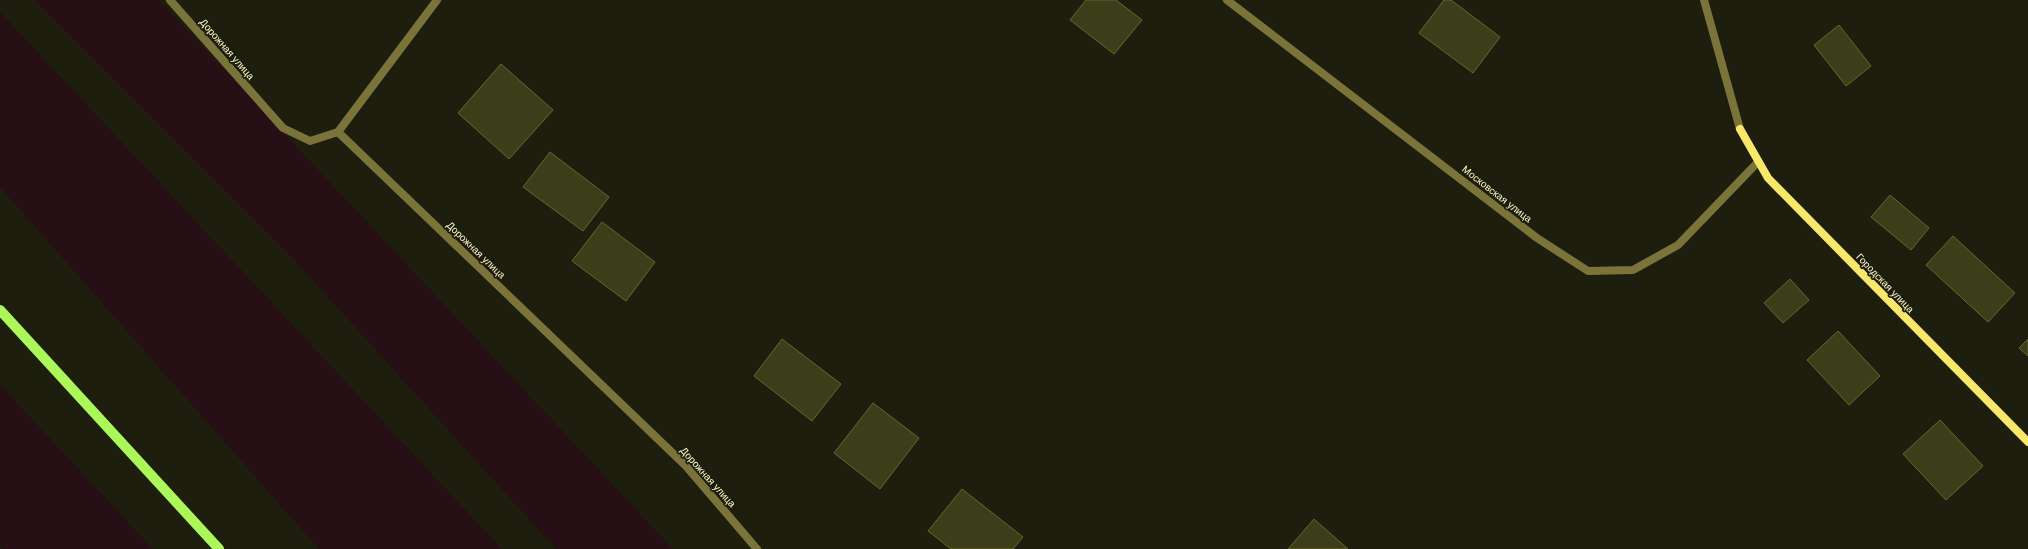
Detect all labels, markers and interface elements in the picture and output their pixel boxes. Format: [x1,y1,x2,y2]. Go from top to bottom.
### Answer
street label: Дорожная улица [198,16,257,82]
street label: Московская улица [1460,163,1534,225]
street label: Дорожная улица [445,219,508,281]
street label: Городская улица [1854,251,1916,315]
street label: Дорожная улица [678,445,738,510]

